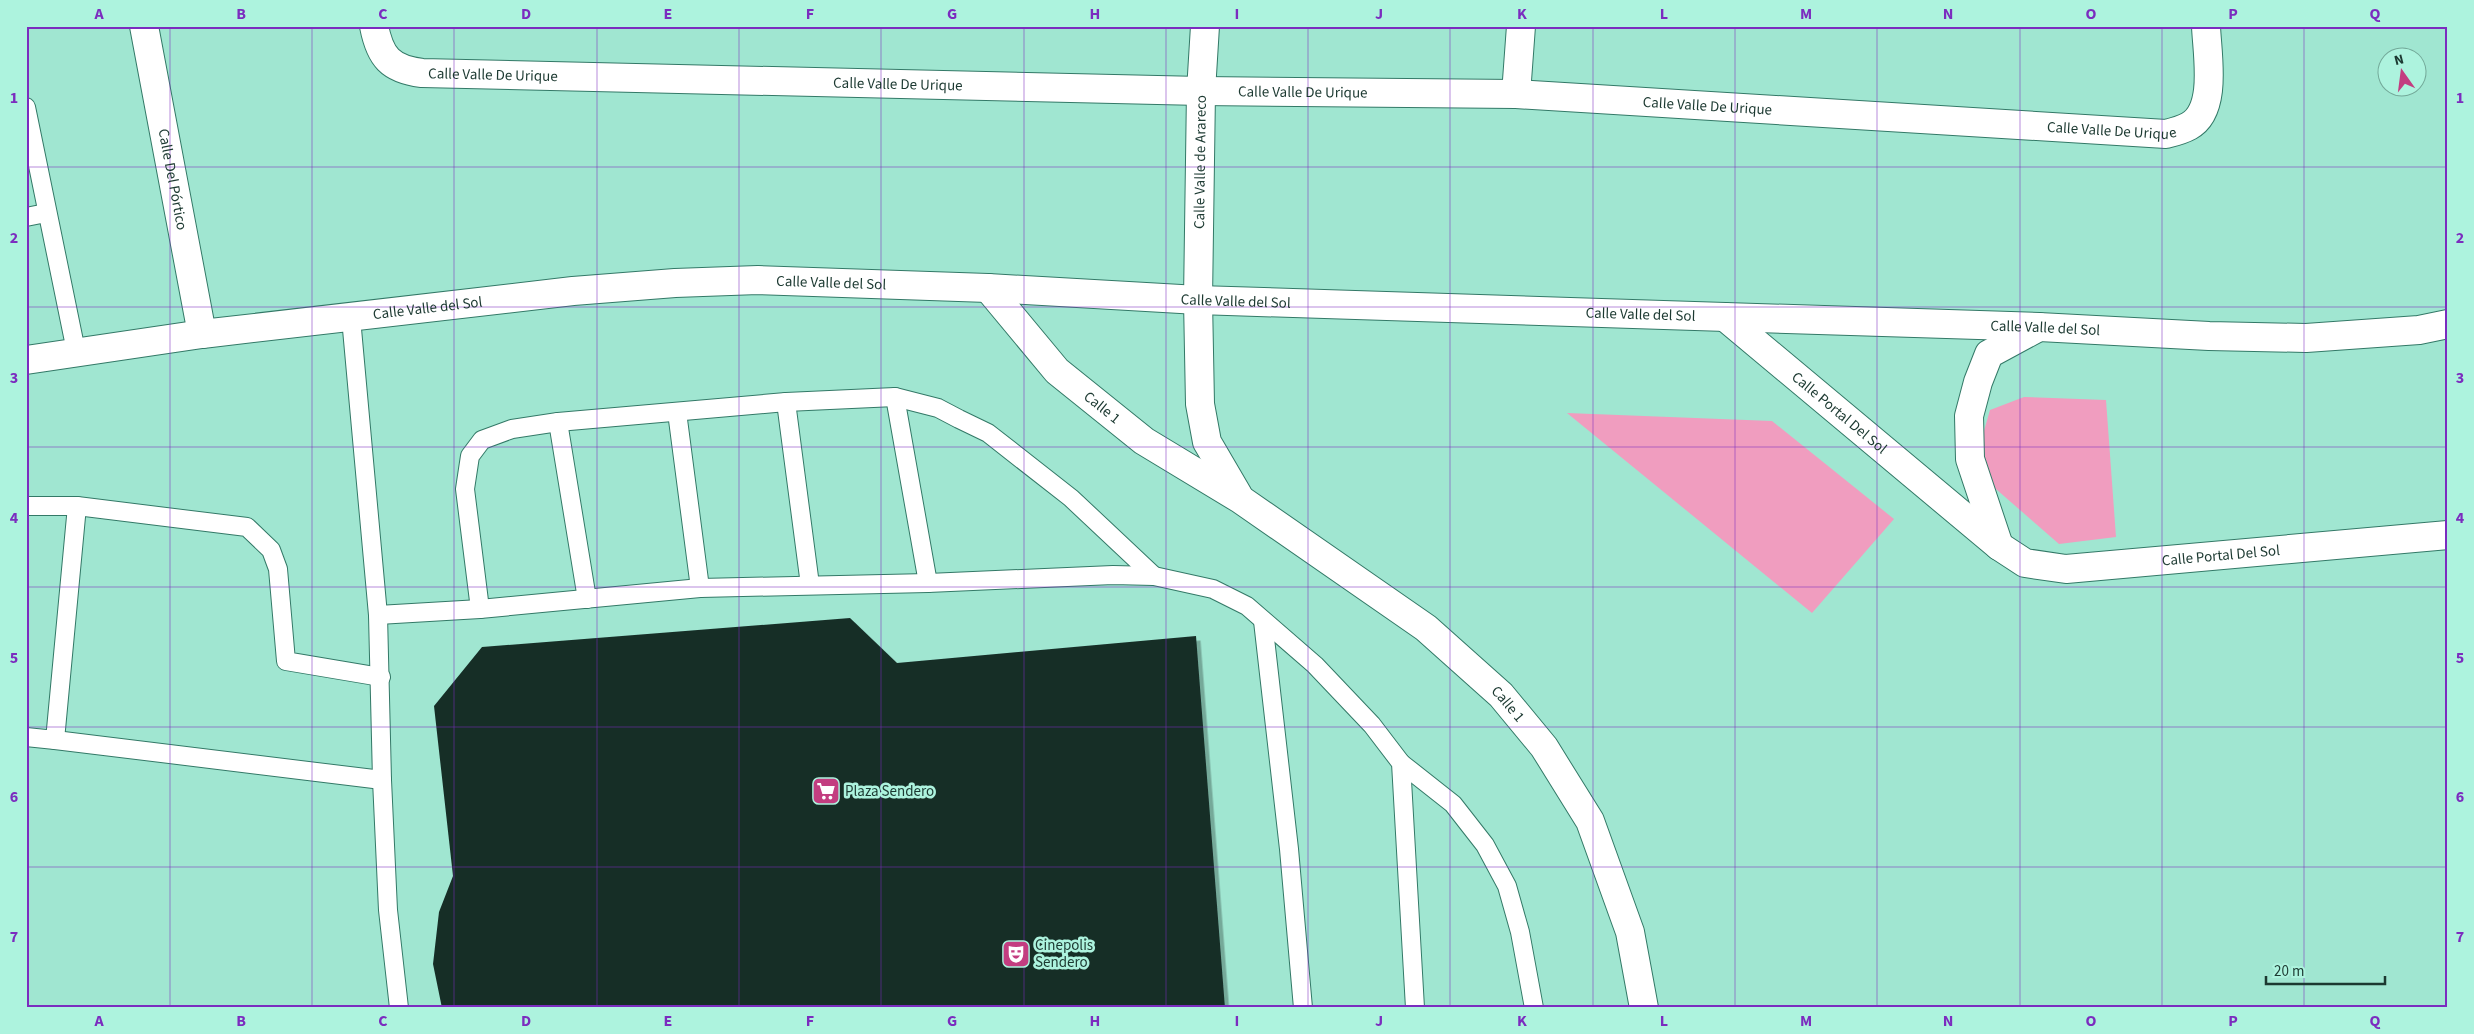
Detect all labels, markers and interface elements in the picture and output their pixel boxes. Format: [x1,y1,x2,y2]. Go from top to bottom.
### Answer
text: A [93,3,104,25]
text: B [236,3,246,25]
text: C [378,3,388,25]
text: D [521,3,531,25]
text: E [664,3,672,25]
text: F [806,3,814,25]
text: G [947,3,957,25]
text: H [1090,3,1100,25]
text: I [1235,3,1239,25]
text: J [1375,3,1383,25]
text: K [1517,3,1527,25]
text: L [1660,3,1668,25]
text: M [1800,3,1812,25]
text: N [1943,3,1953,25]
text: O [2086,3,2097,25]
text: P [2228,3,2238,25]
text: Q [2370,3,2381,25]
north arrow [2376,48,2426,98]
text: N [2392,50,2406,71]
street label: Calle Valle De Urique [428,63,558,87]
street label: Calle Valle De Urique [833,73,963,96]
street label: Calle Valle De Urique [1238,81,1368,104]
text: 1 [10,87,18,109]
text: 1 [2456,87,2464,109]
street label: Calle Valle De Urique [1642,92,1773,121]
street label: Calle Valle de Arareco [1189,95,1212,229]
street label: Calle Valle De Urique [2046,117,2179,145]
street label: Calle Del Pórtico [153,127,192,232]
text: 2 [10,227,18,249]
text: 2 [2456,227,2464,249]
street label: Calle Valle del Sol [776,271,887,295]
street label: Calle Valle del Sol [1180,289,1291,314]
street label: Calle Valle del Sol [372,292,484,325]
street label: Calle Valle del Sol [1585,302,1696,327]
street label: Calle Valle del Sol [1990,315,2101,341]
text: 3 [10,367,18,389]
street label: Calle Portal Del Sol [1787,367,1891,459]
text: 3 [2456,367,2464,389]
street label: Calle 1 [1079,387,1125,429]
text: 4 [10,507,19,529]
text: 4 [2456,507,2465,529]
street label: Calle Portal Del Sol [2161,540,2281,571]
text: 5 [10,647,18,669]
text: 5 [2456,647,2464,669]
street label: Calle 1 [1487,681,1529,727]
supermarket icon: Plaza Sendero [811,776,841,806]
place label: Plaza Sendero [845,781,934,802]
text: 6 [10,786,18,808]
text: 6 [2456,786,2464,808]
text: 7 [10,926,18,948]
text: 7 [2456,926,2464,948]
place label: Cinepolis Sendero [1035,935,1093,973]
theatre icon: Cinepolis Sendero [1001,939,1031,969]
scale bar [2266,954,2385,986]
text: 20 m [2274,961,2304,982]
text: A [93,1010,104,1032]
text: B [236,1010,246,1032]
text: C [378,1010,388,1032]
text: D [521,1010,531,1032]
text: E [664,1010,672,1032]
text: F [806,1010,814,1032]
text: G [947,1010,957,1032]
text: H [1090,1010,1100,1032]
text: I [1235,1010,1239,1032]
text: J [1375,1010,1383,1032]
text: K [1517,1010,1527,1032]
text: L [1660,1010,1668,1032]
text: M [1800,1010,1812,1032]
text: N [1943,1010,1953,1032]
text: O [2086,1010,2097,1032]
text: P [2228,1010,2238,1032]
text: Q [2370,1010,2381,1032]

